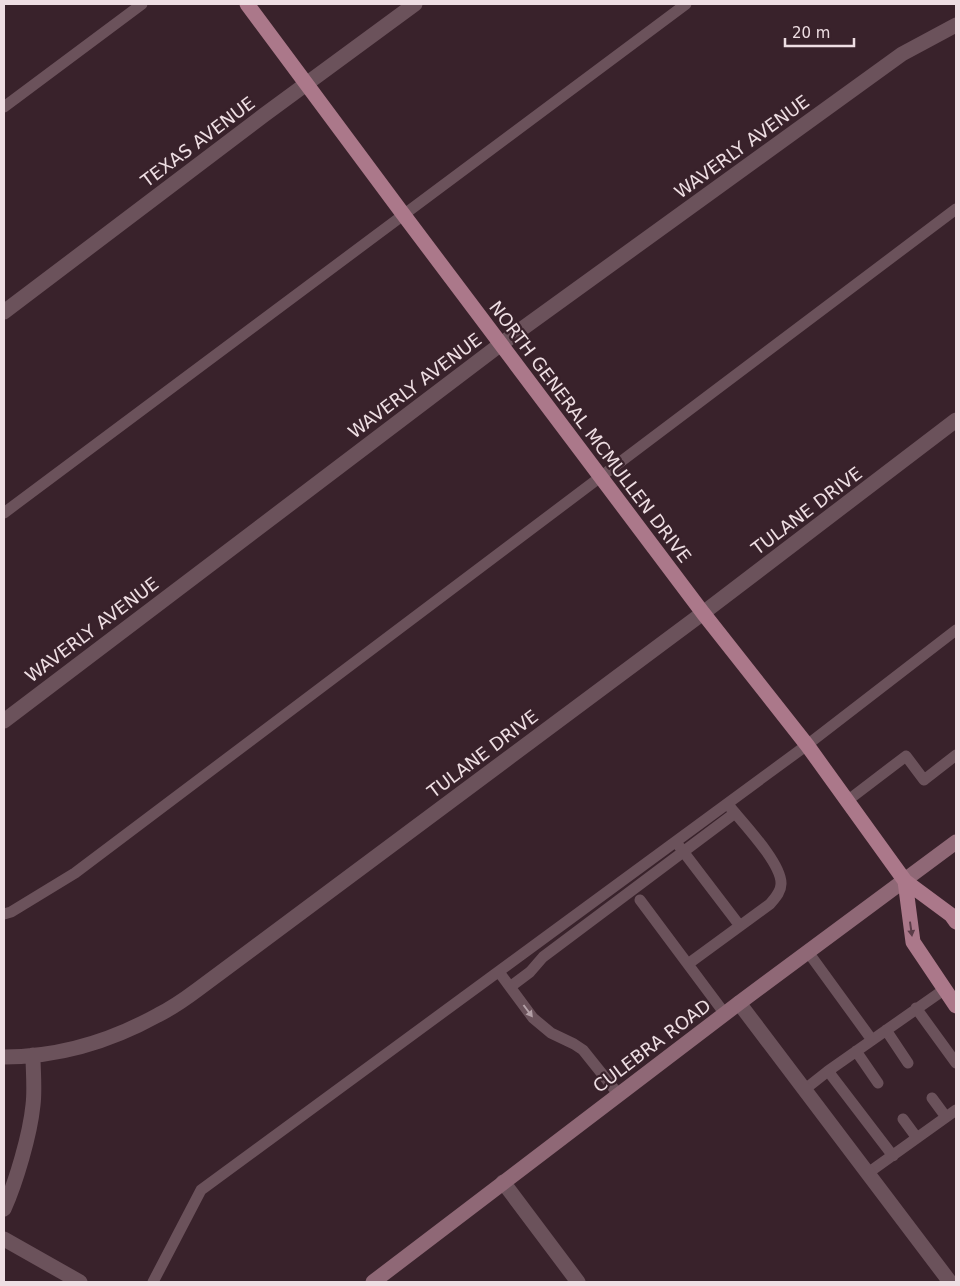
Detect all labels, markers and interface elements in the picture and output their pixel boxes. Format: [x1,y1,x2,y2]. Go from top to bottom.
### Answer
scale bar [785,15,854,47]
text: 20 m [792,24,830,42]
street label: WAVERLY AVENUE [670,91,813,203]
street label: TEXAS AVENUE [136,92,259,192]
street label: NORTH GENERAL MCMULLEN DRIVE [485,297,696,567]
street label: WAVERLY AVENUE [344,329,485,443]
street label: TULANE DRIVE [747,462,866,560]
street label: WAVERLY AVENUE [21,573,162,687]
street label: TULANE DRIVE [423,705,542,803]
one-way arrow [907,921,915,937]
street label: CULEBRA ROAD [589,995,715,1097]
one-way arrow [522,1004,533,1017]

